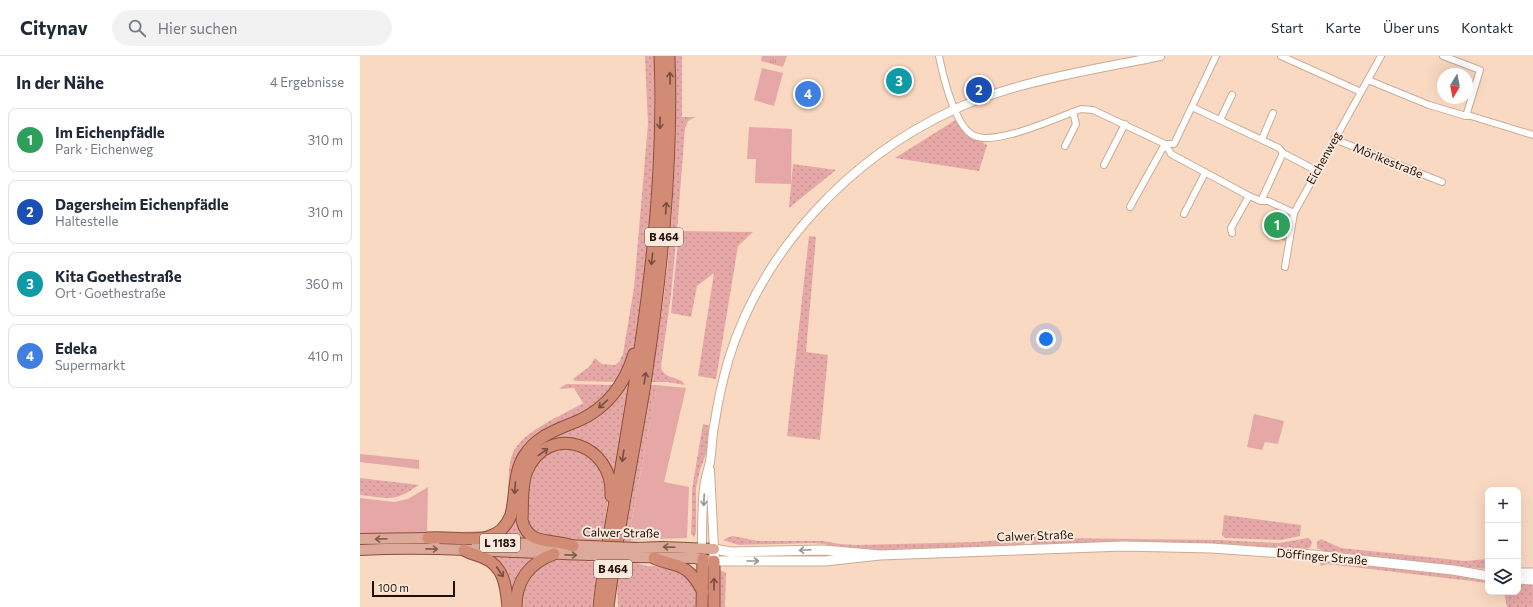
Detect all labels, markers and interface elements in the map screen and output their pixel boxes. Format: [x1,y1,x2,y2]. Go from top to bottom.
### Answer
search box [112,10,392,46]
text: Citynav [20,16,88,39]
icon: search [126,17,148,39]
text: Hier suchen [158,19,237,37]
text: Start [1271,19,1304,36]
text: Karte [1326,19,1361,36]
text: Über uns [1383,19,1439,36]
text: Kontakt [1461,19,1513,36]
pin: 3 [886,66,912,96]
north arrow [1437,68,1473,104]
text: In der Nähe [16,72,104,93]
one-way arrow [666,72,674,85]
text: 4 Ergebnisse [270,74,344,90]
pin: 2 [966,75,992,105]
pin: 4 [795,79,821,109]
one-way arrow [656,116,664,129]
text: Im Eichenpfädle [55,123,165,141]
street label: Eichenweg [1303,128,1344,186]
text: 1 [27,132,33,148]
text: 310 m [308,132,343,148]
street label: Mörikestraße [1351,140,1425,180]
text: Park · Eichenweg [55,141,153,157]
text: Dagersheim Eichenpfädle [55,195,229,213]
one-way arrow [663,202,670,215]
text: 2 [26,204,34,220]
text: 310 m [308,204,343,220]
pin: 1 [1264,210,1290,240]
text: Haltestelle [55,213,118,229]
road number: B 464 [645,228,683,246]
one-way arrow [649,252,656,265]
text: Kita Goethestraße [55,267,182,285]
text: 3 [26,276,34,292]
text: 360 m [305,276,343,292]
text: Ort · Goethestraße [55,285,166,301]
your location [1036,329,1056,349]
text: Edeka [55,339,97,357]
text: 4 [26,348,34,364]
text: 410 m [308,348,343,364]
text: Supermarkt [55,357,125,373]
one-way arrow [641,372,649,385]
one-way arrow [598,400,608,409]
one-way arrow [537,448,548,456]
one-way arrow [619,449,627,462]
one-way arrow [511,481,518,494]
map controls [1485,487,1521,595]
button: + [1485,487,1521,523]
one-way arrow [700,493,707,506]
button: − [1485,523,1521,559]
street label: Calwer Straße [583,524,660,540]
street label: Calwer Straße [996,527,1074,543]
road number: L 1183 [480,534,520,552]
one-way arrow [375,535,388,542]
one-way arrow [663,543,676,551]
one-way arrow [425,545,438,553]
street label: Döffinger Straße [1276,545,1368,567]
one-way arrow [799,546,812,554]
one-way arrow [564,551,577,559]
one-way arrow [746,557,759,565]
button: layers [1485,559,1521,595]
road number: B 464 [594,560,632,578]
one-way arrow [496,567,504,578]
one-way arrow [710,578,718,591]
scale bar [372,579,455,598]
text: 100 m [378,581,409,594]

